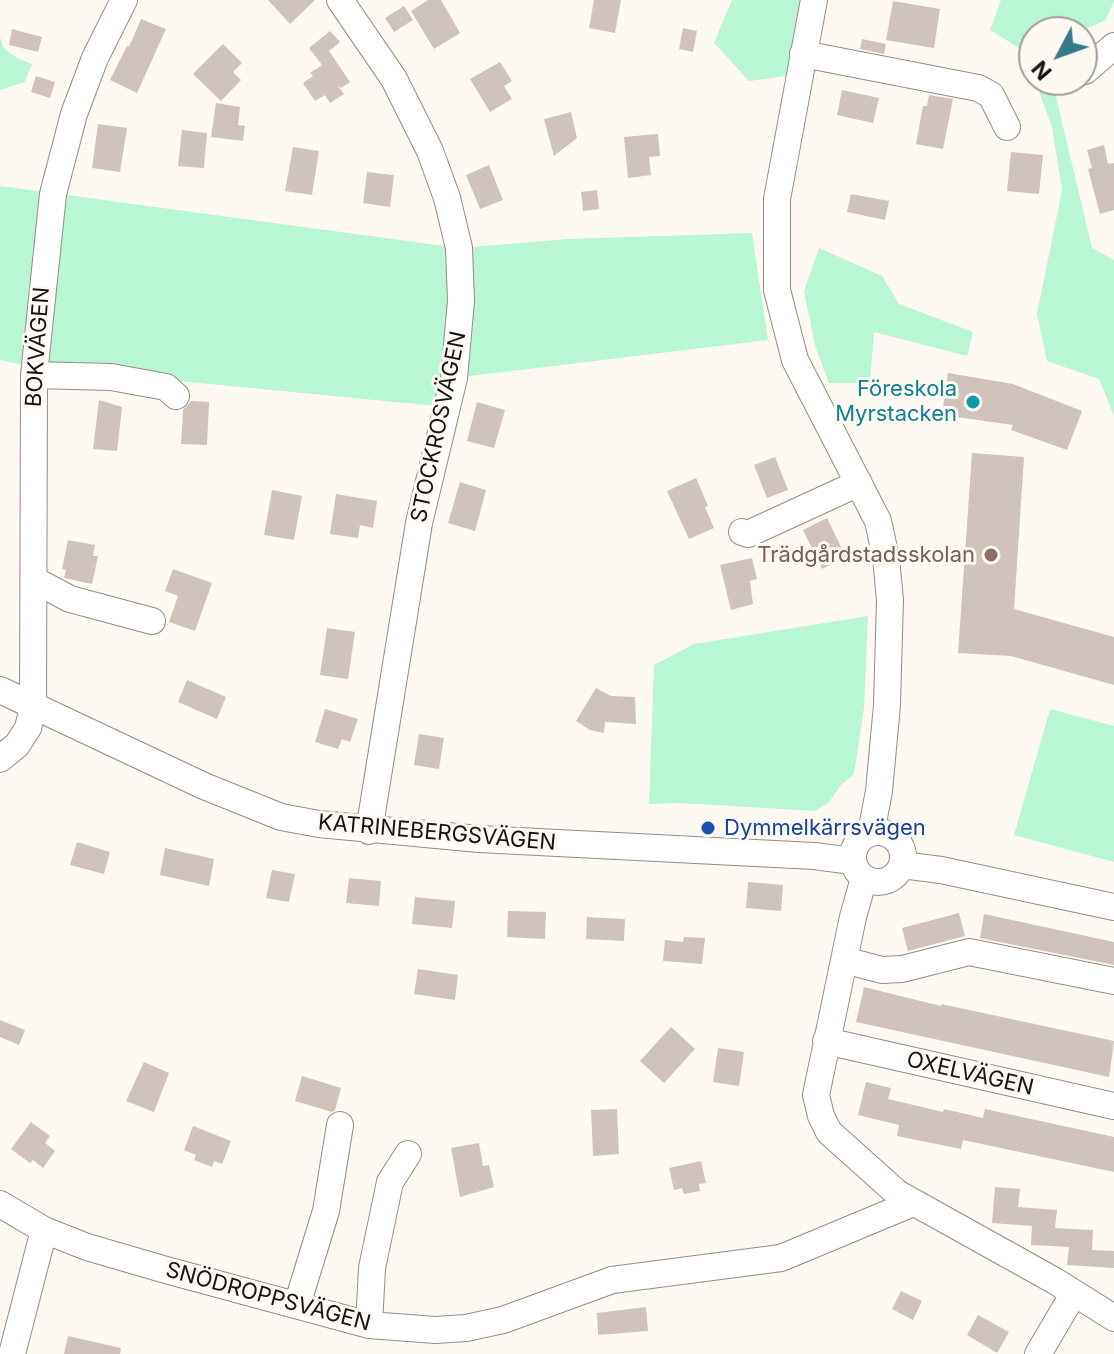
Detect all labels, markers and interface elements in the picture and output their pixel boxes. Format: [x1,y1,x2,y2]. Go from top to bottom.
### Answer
north arrow [1018,16,1098,96]
text: N [1026,56,1057,85]
street label: BOKVÄGEN [21,286,55,408]
street label: STOCKROSVÄGEN [406,329,472,525]
place label: Föreskola Myrstacken [835,376,957,428]
marker: Föreskola Myrstacken [964,393,982,411]
place label: Trädgårdstadsskolan [757,542,975,568]
marker: Trädgårdstadsskolan [982,546,1000,564]
street label: KATRINEBERGSVÄGEN [317,809,557,857]
place label: Dymmelkärrsvägen [724,815,926,841]
marker: Dymmelkärrsvägen [699,819,717,837]
street label: OXELVÄGEN [904,1047,1036,1101]
street label: SNÖDROPPSVÄGEN [163,1257,373,1337]

